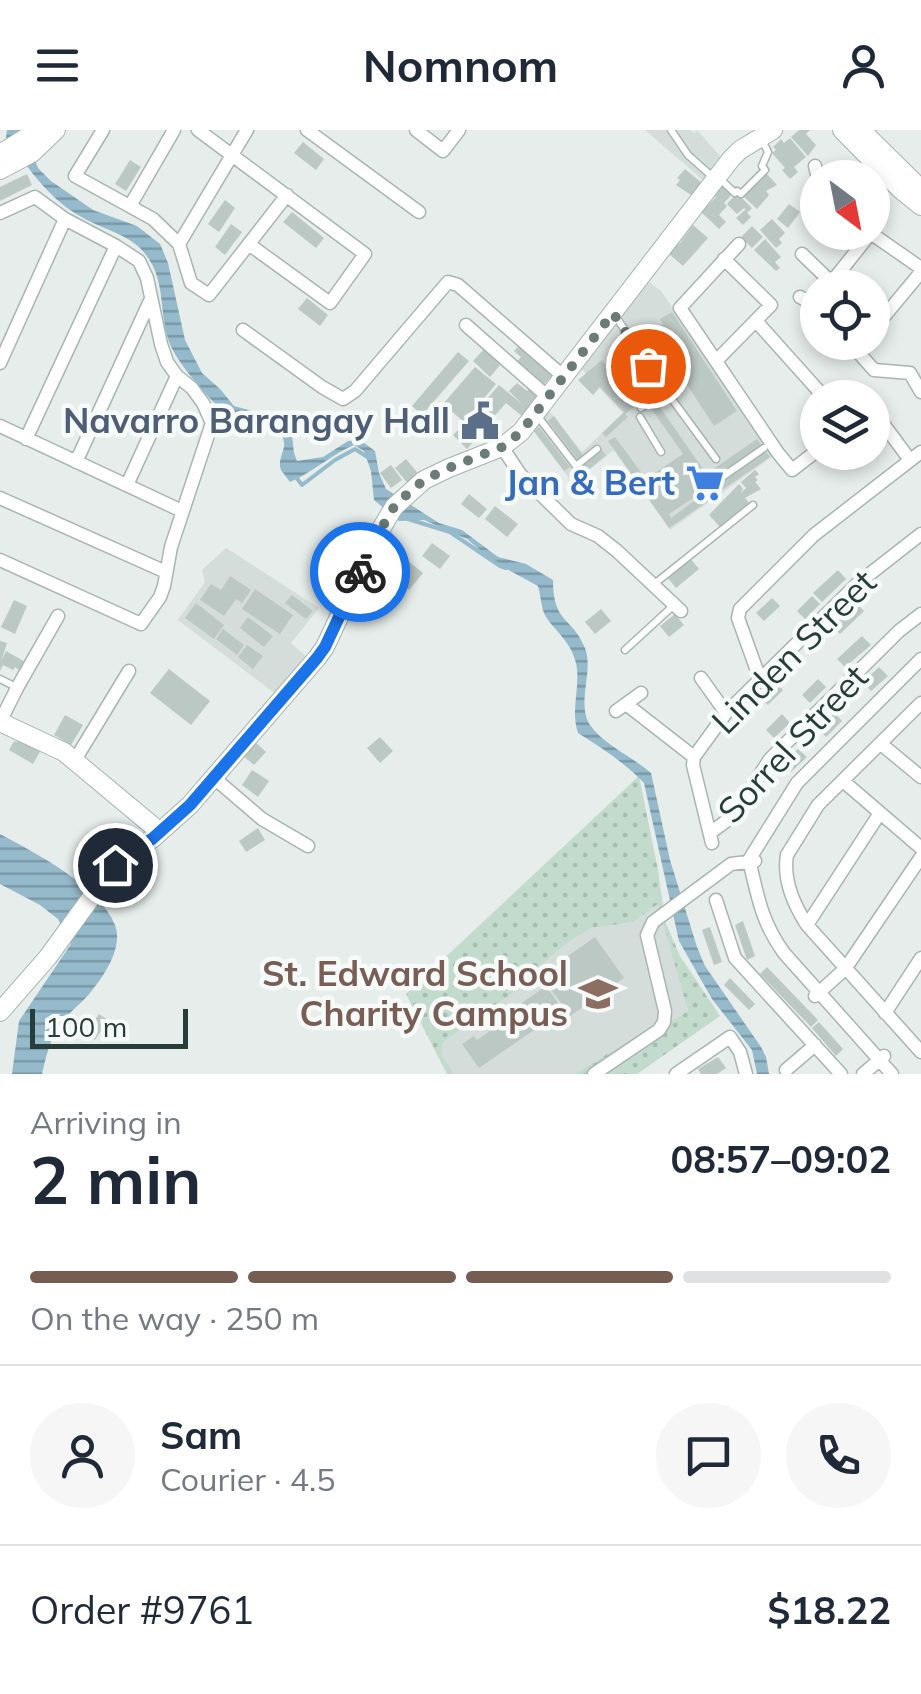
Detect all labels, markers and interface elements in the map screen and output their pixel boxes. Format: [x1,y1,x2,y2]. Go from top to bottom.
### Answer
text: Nomnom [363,37,558,93]
icon: menu [30,38,85,93]
icon: person [836,38,891,93]
north arrow [800,160,890,250]
map controls [800,160,890,470]
button: locate [800,270,890,360]
pin [606,324,691,409]
icon: bag [621,339,676,394]
button: layers [800,380,890,470]
place label: Navarro Barangay Hall [63,398,450,442]
public building icon: Navarro Barangay Hall [459,400,501,442]
place label: Jan & Bert [505,460,675,504]
supermarket icon: Jan & Bert [684,462,726,504]
courier [310,522,410,622]
icon: bike [333,545,388,600]
street label: Linden Street [702,560,885,743]
street label: Sorrel Street [708,655,877,832]
pin [73,823,158,908]
icon: home [88,838,143,893]
place label: St. Edward School Charity Campus [262,951,568,1035]
school or university icon: St. Edward School Charity Campus [577,973,619,1015]
scale bar [30,1004,188,1048]
text: 100 m [45,1009,127,1044]
text: Arriving in [30,1102,182,1142]
text: 08:57–09:02 [671,1135,891,1183]
text: 2 min [30,1139,201,1220]
text: On the way · 250 m [30,1298,319,1338]
button: person [30,1403,135,1508]
button: chat [656,1403,761,1508]
button: phone [786,1403,891,1508]
text: Sam [160,1411,242,1459]
text: Courier · 4.5 [160,1459,336,1499]
text: Order #9761 [30,1586,254,1634]
text: $18.22 [768,1586,891,1634]

